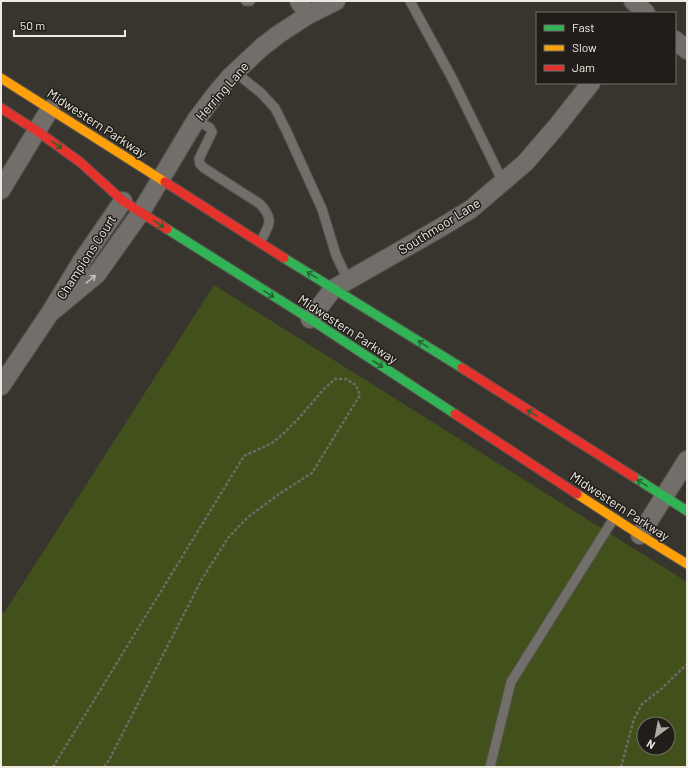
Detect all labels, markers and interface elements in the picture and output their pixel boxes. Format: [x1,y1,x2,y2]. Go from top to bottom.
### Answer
scale bar [14,12,125,38]
legend [536,12,676,84]
text: 50 m [20,18,45,32]
text: Fast [572,20,595,34]
text: Slow [572,40,597,54]
street label: Herring Lane [192,58,252,124]
text: Jam [572,60,595,74]
street label: Midwestern Parkway [44,85,150,161]
one-way arrow [51,141,62,149]
street label: Southmoor Lane [395,194,483,258]
street label: Champions Court [53,212,119,302]
one-way arrow [153,221,165,229]
one-way arrow [306,271,318,279]
one-way arrow [85,274,96,283]
one-way arrow [263,290,274,298]
street label: Midwestern Parkway [295,291,401,367]
one-way arrow [417,339,429,347]
one-way arrow [372,360,383,368]
one-way arrow [527,409,538,418]
street label: Midwestern Parkway [567,468,673,544]
one-way arrow [637,479,648,487]
north arrow [636,716,676,756]
text: N [644,737,657,752]

